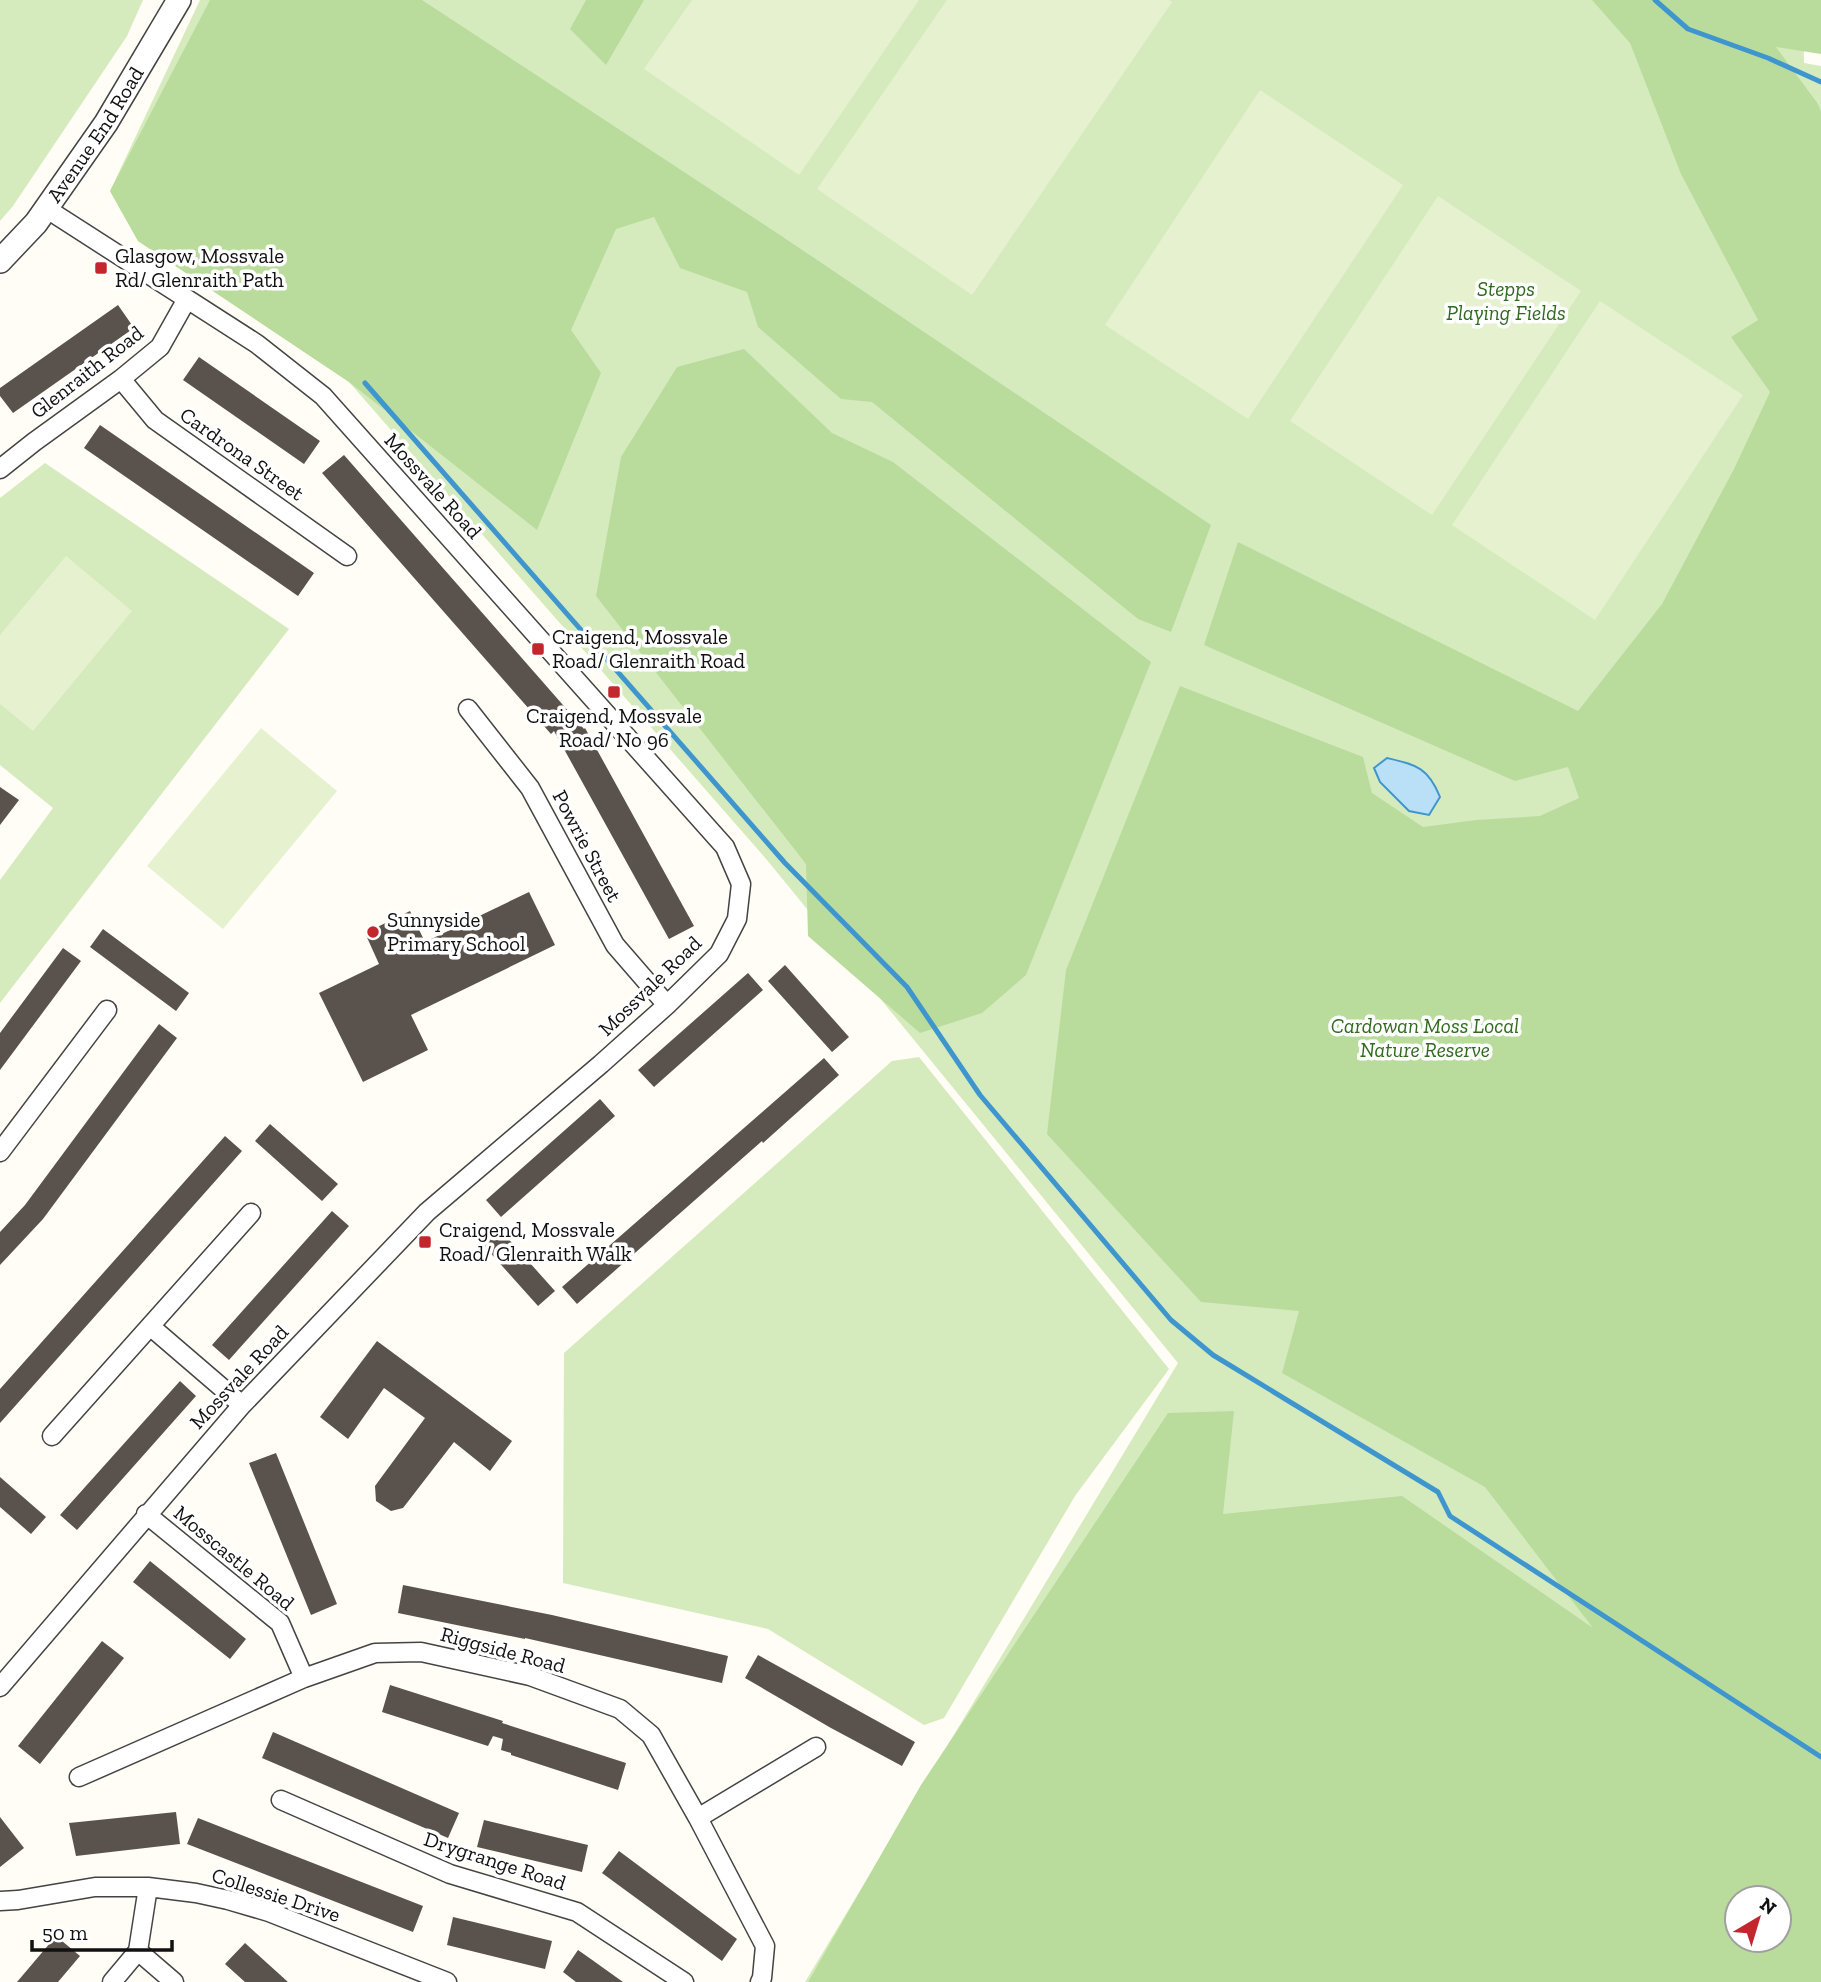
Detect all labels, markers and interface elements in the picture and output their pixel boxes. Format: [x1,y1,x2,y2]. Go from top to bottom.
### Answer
street label: Avenue End Road [41,62,149,207]
place label: Glasgow, Mossvale Rd/ Glenraith Path [115,243,284,292]
marker: Glasgow, Mossvale Rd/ Glenraith Path [93,260,109,276]
park label: Stepps Playing Fields [1446,276,1566,325]
street label: Glenraith Road [25,320,148,423]
street label: Cardrona Street [175,401,309,506]
street label: Mossvale Road [379,428,488,544]
place label: Craigend, Mossvale Road/ Glenraith Road [552,624,746,673]
marker: Craigend, Mossvale Road/ Glenraith Road [530,641,546,657]
marker: Craigend, Mossvale Road/ No 96 [606,684,622,700]
place label: Craigend, Mossvale Road/ No 96 [526,703,702,752]
street label: Powrie Street [548,786,627,906]
place label: Sunnyside Primary School [387,907,526,956]
marker: Sunnyside Primary School [365,924,381,940]
street label: Mossvale Road [593,930,707,1041]
park label: Cardowan Moss Local Nature Reserve [1331,1013,1519,1062]
place label: Craigend, Mossvale Road/ Glenraith Walk [439,1217,632,1266]
marker: Craigend, Mossvale Road/ Glenraith Walk [417,1234,433,1250]
street label: Mossvale Road [184,1319,294,1434]
street label: Mosscastle Road [169,1500,300,1616]
street label: Riggside Road [438,1621,569,1678]
street label: Drygrange Road [421,1826,570,1895]
street label: Collessie Drive [209,1862,344,1927]
north arrow [1723,1884,1793,1954]
text: N [1755,1892,1781,1920]
scale bar [32,1909,172,1953]
text: 50 m [42,1920,88,1945]

